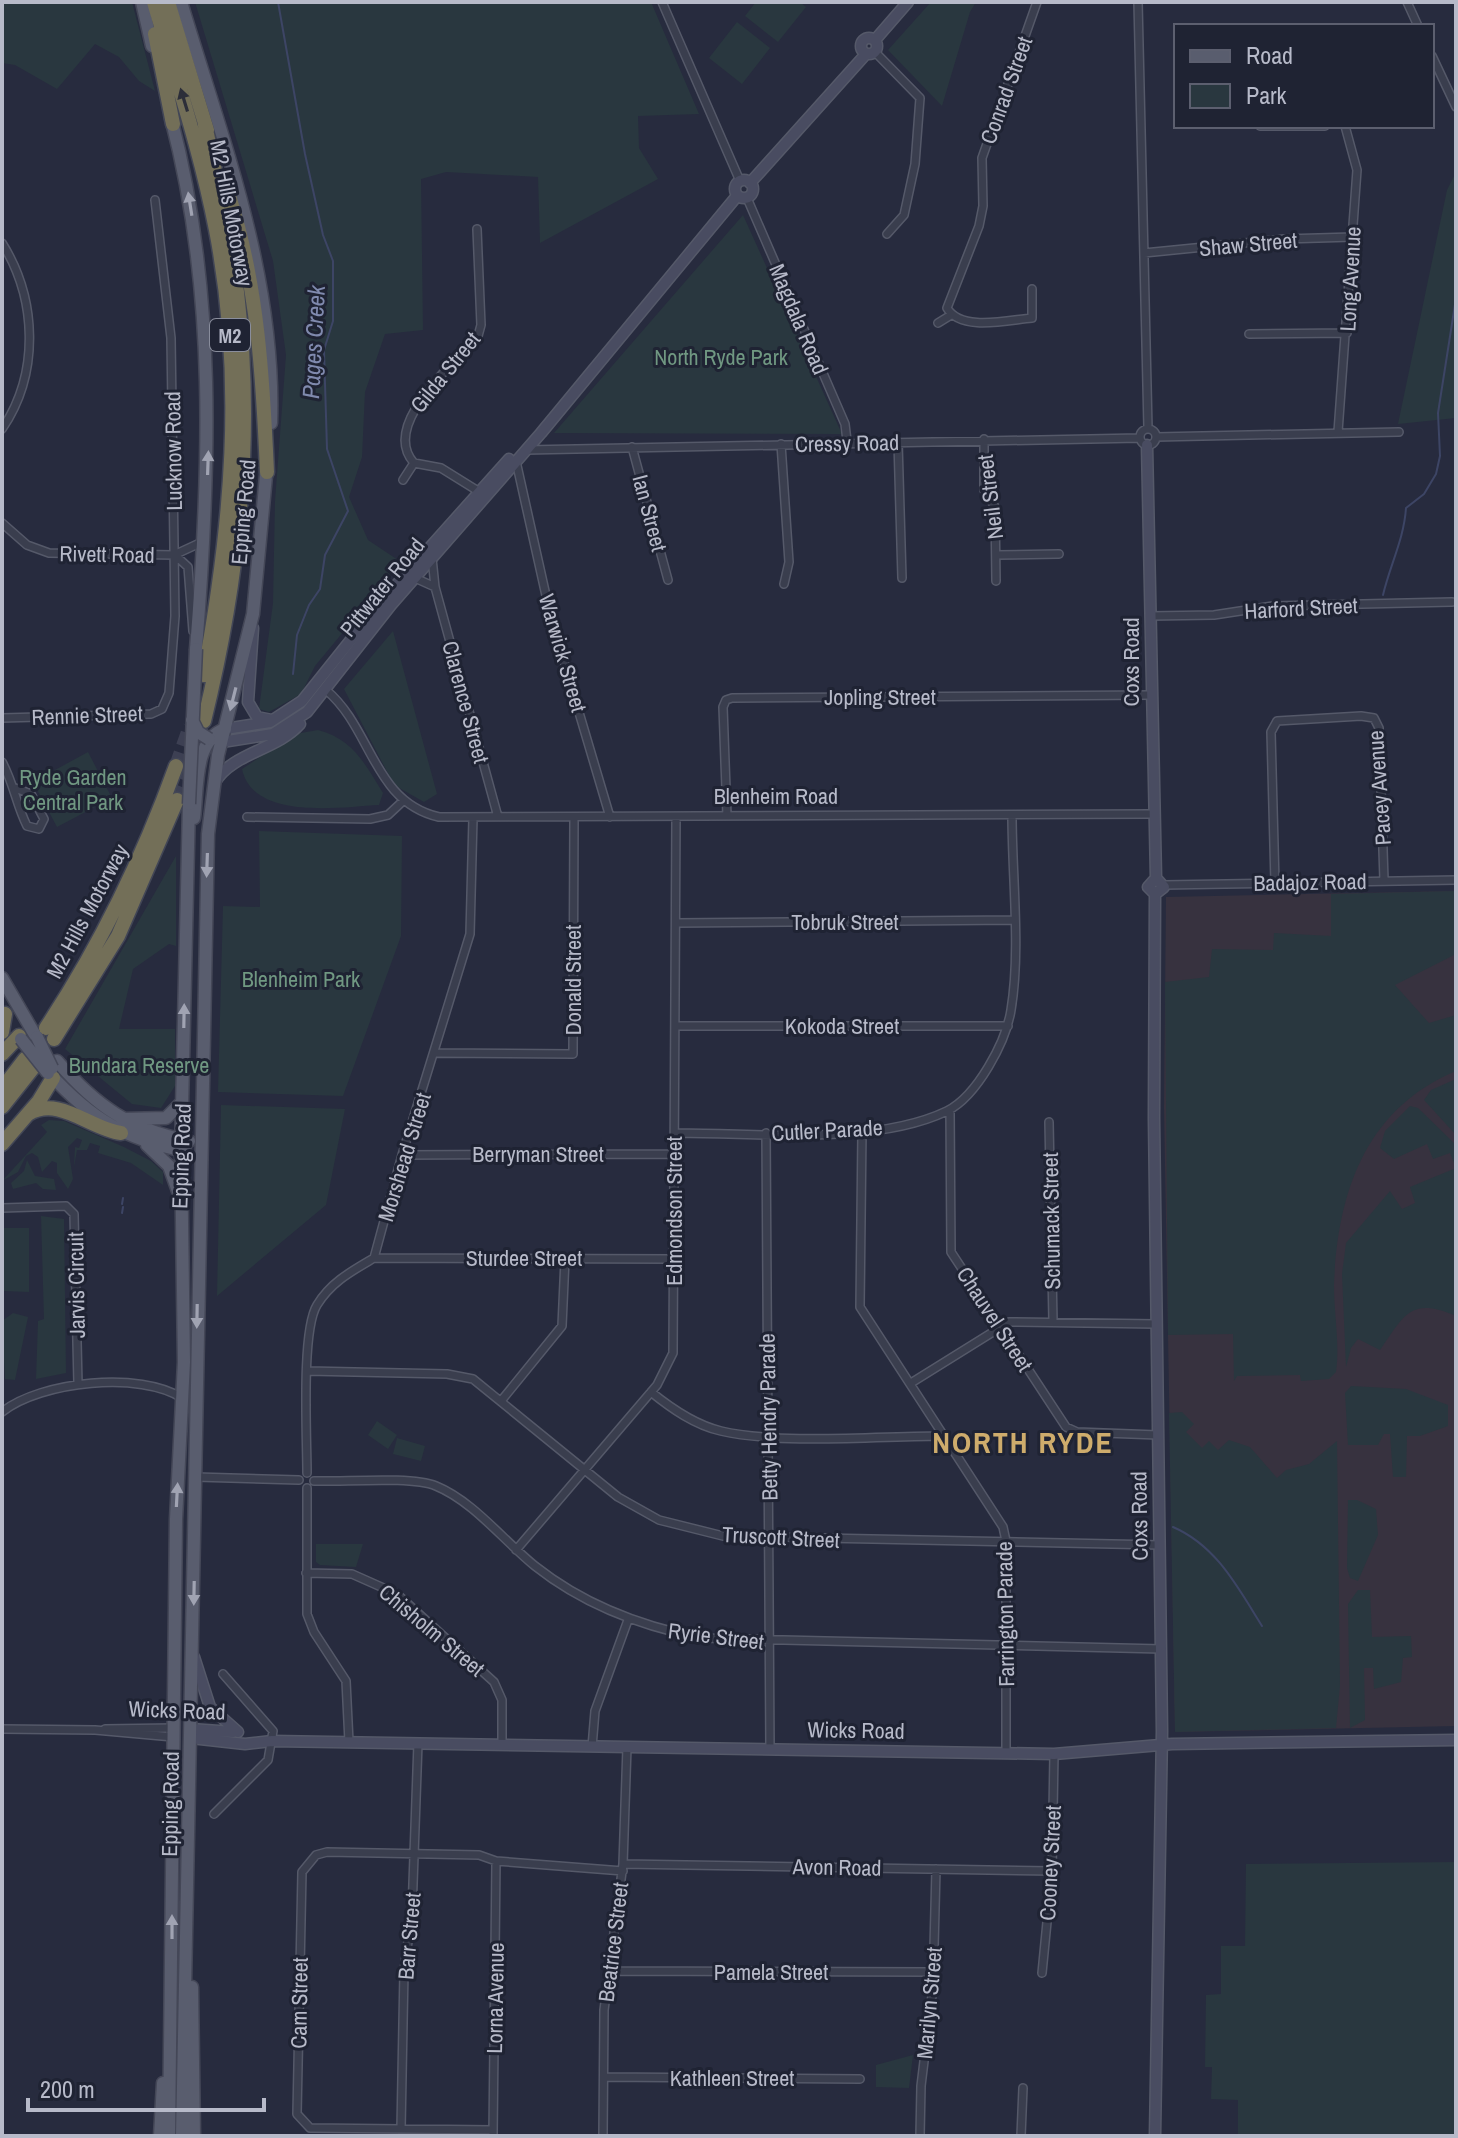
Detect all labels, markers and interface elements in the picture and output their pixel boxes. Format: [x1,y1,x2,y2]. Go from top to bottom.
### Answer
legend [1174,24,1434,128]
street label: Conrad Street [973,32,1039,148]
text: Road [1246,39,1293,71]
text: Park [1246,79,1287,111]
one-way arrow [177,88,190,112]
street label: M2 Hills Motorway [203,137,261,289]
one-way arrow [183,191,196,216]
street label: Shaw Street [1198,225,1298,263]
street label: Long Avenue [1332,226,1368,332]
street label: Magdala Road [762,259,836,379]
water label: Pages Creek [294,283,332,400]
road number: M2 [210,319,250,351]
street label: Gilda Street [403,325,487,419]
park label: North Ryde Park [654,342,789,372]
street label: Lucknow Road [157,391,189,511]
street label: Cressy Road [795,427,899,459]
one-way arrow [201,450,214,475]
street label: Neil Street [970,453,1010,541]
street label: Epping Road [223,458,263,566]
street label: Ian Street [625,471,675,555]
street label: Pittwater Road [333,531,431,643]
street label: Rivett Road [59,538,155,570]
street label: Warwick Street [532,590,594,716]
street label: Harford Street [1244,590,1358,626]
street label: Coxs Road [1116,617,1146,707]
street label: Clarence Street [435,638,497,766]
street label: Jopling Street [824,682,936,712]
one-way arrow [227,687,239,712]
street label: Rennie Street [31,698,143,732]
street label: Pacey Avenue [1360,730,1398,846]
park label: Ryde Garden Central Park [19,762,127,817]
street label: Blenheim Road [714,781,838,811]
street label: M2 Hills Motorway [39,838,135,984]
one-way arrow [201,853,214,878]
street label: Badajoz Road [1253,866,1367,898]
street label: Tobruk Street [791,907,899,937]
street label: Donald Street [558,925,588,1035]
park label: Blenheim Park [242,964,361,994]
one-way arrow [178,1003,190,1028]
street label: Kokoda Street [785,1011,899,1041]
park label: Bundara Reserve [69,1050,209,1080]
street label: Morshead Street [370,1089,438,1225]
street label: Epping Road [164,1103,198,1209]
street label: Cutler Parade [771,1112,883,1148]
street label: Edmondson Street [659,1136,689,1286]
street label: Berryman Street [472,1139,604,1169]
street label: Schumack Street [1035,1152,1067,1290]
street label: Jarvis Circuit [60,1232,92,1338]
street label: Sturdee Street [466,1243,582,1273]
street label: Chauvel Street [950,1261,1040,1377]
one-way arrow [191,1304,204,1329]
street label: Betty Hendry Parade [752,1333,784,1501]
district label: NORTH RYDE [932,1422,1114,1462]
street label: Coxs Road [1123,1471,1155,1561]
one-way arrow [171,1482,184,1507]
street label: Truscott Street [721,1519,841,1555]
street label: Farrington Parade [989,1541,1021,1687]
street label: Chisholm Street [373,1577,491,1683]
one-way arrow [188,1581,200,1606]
street label: Ryrie Street [666,1615,766,1657]
street label: Wicks Road [128,1693,226,1727]
street label: Wicks Road [807,1714,905,1746]
street label: Epping Road [154,1751,186,1857]
street label: Cooney Street [1032,1805,1068,1921]
street label: Avon Road [791,1851,882,1883]
street label: Beatrice Street [591,1880,635,2004]
street label: Barr Street [390,1891,428,1981]
one-way arrow [166,1914,178,1939]
street label: Lorna Avenue [479,1942,511,2054]
street label: Marilyn Street [909,1946,949,2060]
street label: Cam Street [283,1957,315,2049]
street label: Pamela Street [714,1957,828,1987]
scale bar [28,2062,264,2112]
street label: Kathleen Street [670,2063,794,2093]
text: 200 m [40,2073,95,2105]

